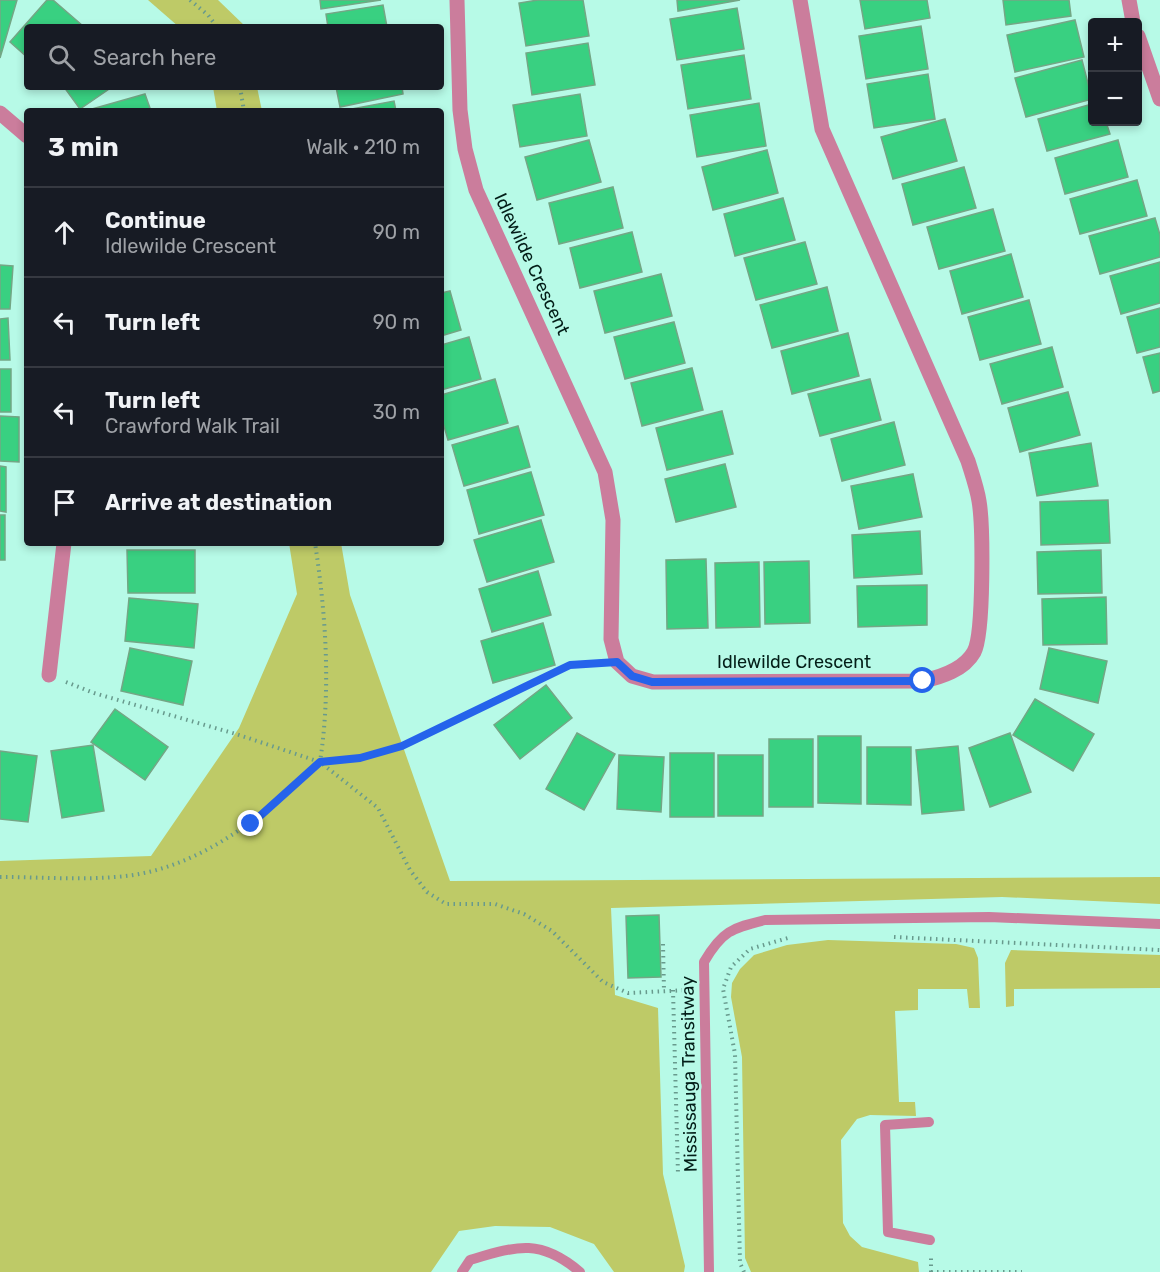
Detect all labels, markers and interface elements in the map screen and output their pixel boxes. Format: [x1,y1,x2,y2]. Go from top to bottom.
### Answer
map controls [1088,18,1142,126]
button: + [1088,18,1142,72]
search box [24,24,444,90]
icon: search [45,41,78,74]
text: Search here [93,44,216,71]
button: − [1088,72,1142,126]
text: 3 min [48,132,119,163]
text: Walk · 210 m [306,135,420,159]
street label: Idlewilde Crescent [490,190,574,338]
text: Continue [105,207,206,234]
icon: ahead [48,216,81,249]
text: 90 m [373,220,420,244]
text: Idlewilde Crescent [105,234,276,258]
icon: left [48,306,81,339]
text: Turn left [105,309,200,336]
text: 90 m [373,310,420,334]
text: Turn left [105,387,200,414]
icon: left [48,396,81,429]
text: 30 m [373,400,420,424]
text: Crawford Walk Trail [105,414,280,438]
icon: arrive [48,486,81,519]
text: Arrive at destination [105,489,332,516]
street label: Idlewilde Crescent [717,651,871,673]
route start [909,667,935,693]
route end [237,810,263,836]
street label: Mississauga Transitway [676,976,702,1172]

